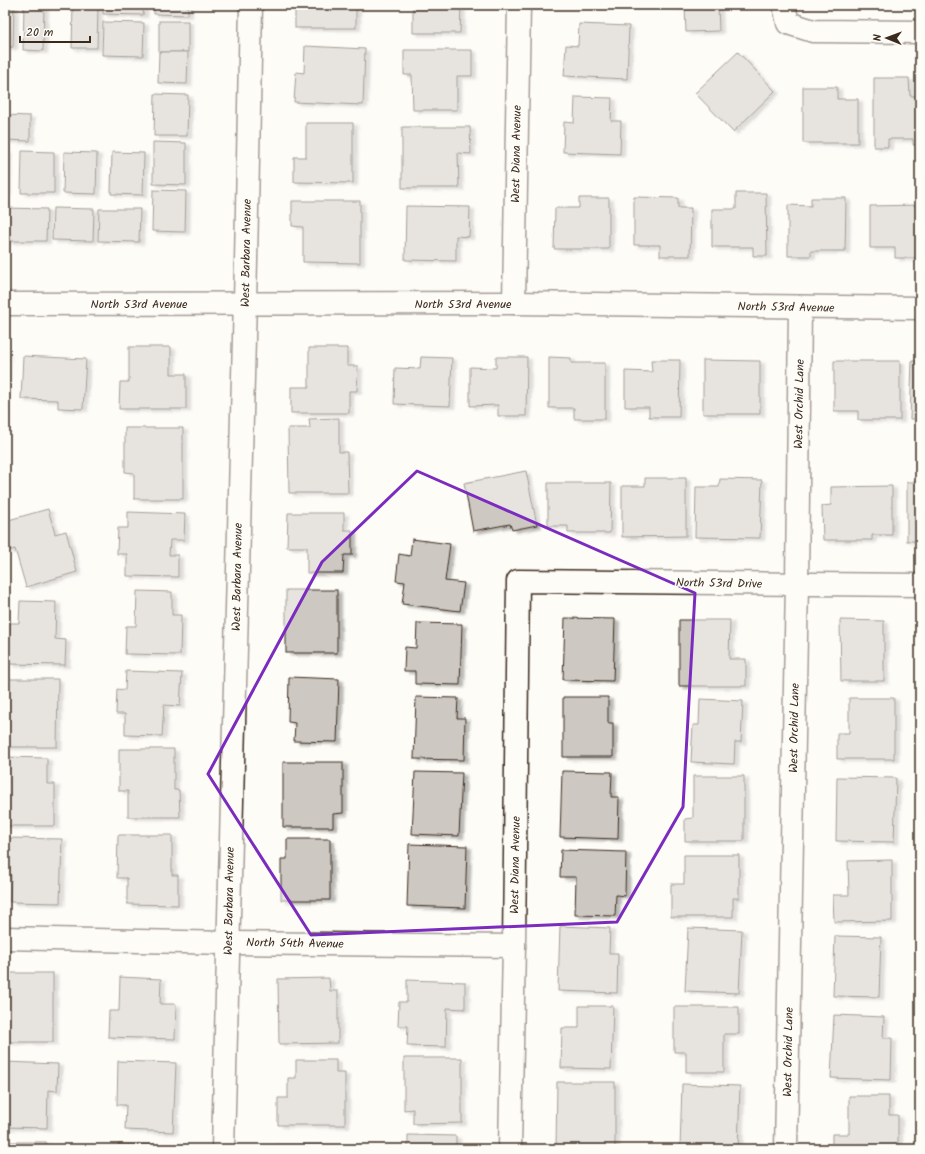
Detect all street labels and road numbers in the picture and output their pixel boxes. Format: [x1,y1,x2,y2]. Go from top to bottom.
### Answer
street label: West Diana Avenue [506,104,527,203]
street label: West Barbara Avenue [236,198,257,307]
street label: North 53rd Avenue [91,295,188,314]
street label: North 53rd Avenue [415,295,512,314]
street label: North 53rd Avenue [737,297,835,318]
street label: West Orchid Lane [789,358,810,449]
street label: West Barbara Avenue [227,522,248,631]
street label: North 53rd Drive [676,573,763,594]
street label: West Orchid Lane [784,682,805,773]
street label: West Diana Avenue [505,815,526,914]
street label: West Barbara Avenue [219,846,240,955]
street label: North 54th Avenue [246,933,345,954]
street label: West Orchid Lane [778,1006,799,1097]

